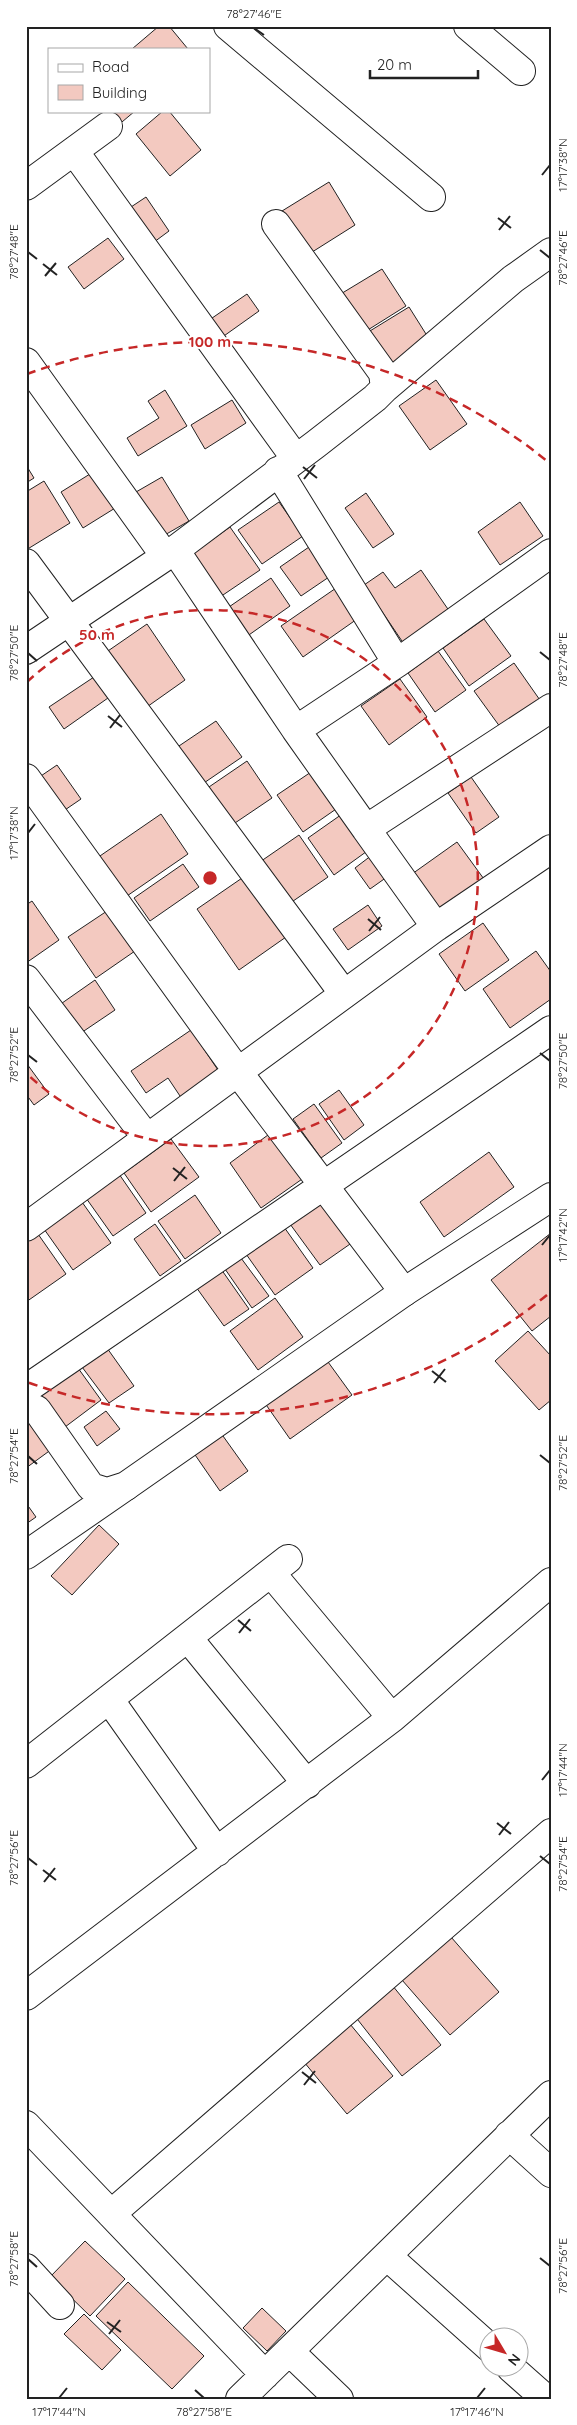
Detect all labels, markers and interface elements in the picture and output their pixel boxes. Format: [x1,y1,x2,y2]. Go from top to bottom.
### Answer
text: 78°27'46"E [226,6,282,21]
legend [48,48,210,112]
scale bar [370,48,477,80]
text: 20 m [377,55,412,74]
text: Road [92,57,129,76]
text: Building [92,83,147,102]
text: 17°17'38"N [555,138,570,192]
text: 78°27'48"E [6,224,21,280]
text: 78°27'46"E [555,230,570,286]
text: 100 m [189,332,231,351]
text: 78°27'50"E [6,625,21,681]
text: 50 m [79,625,115,644]
text: 78°27'48"E [555,632,570,688]
text: 17°17'38"N [6,806,21,860]
centre of rings [201,869,219,887]
text: 78°27'52"E [6,1027,21,1083]
text: 78°27'50"E [555,1033,570,1089]
text: 17°17'42"N [555,1208,570,1262]
text: 78°27'54"E [6,1428,21,1484]
text: 78°27'52"E [555,1435,570,1491]
text: 17°17'44"N [555,1743,570,1797]
text: 78°27'56"E [6,1830,21,1886]
text: 78°27'54"E [555,1836,570,1892]
text: 78°27'58"E [6,2231,21,2287]
text: 78°27'56"E [555,2238,570,2294]
north arrow [480,2328,530,2378]
text: N [504,2350,525,2370]
text: 17°17'44"N [32,2404,86,2419]
text: 78°27'58"E [176,2404,232,2419]
text: 17°17'46"N [450,2404,504,2419]

